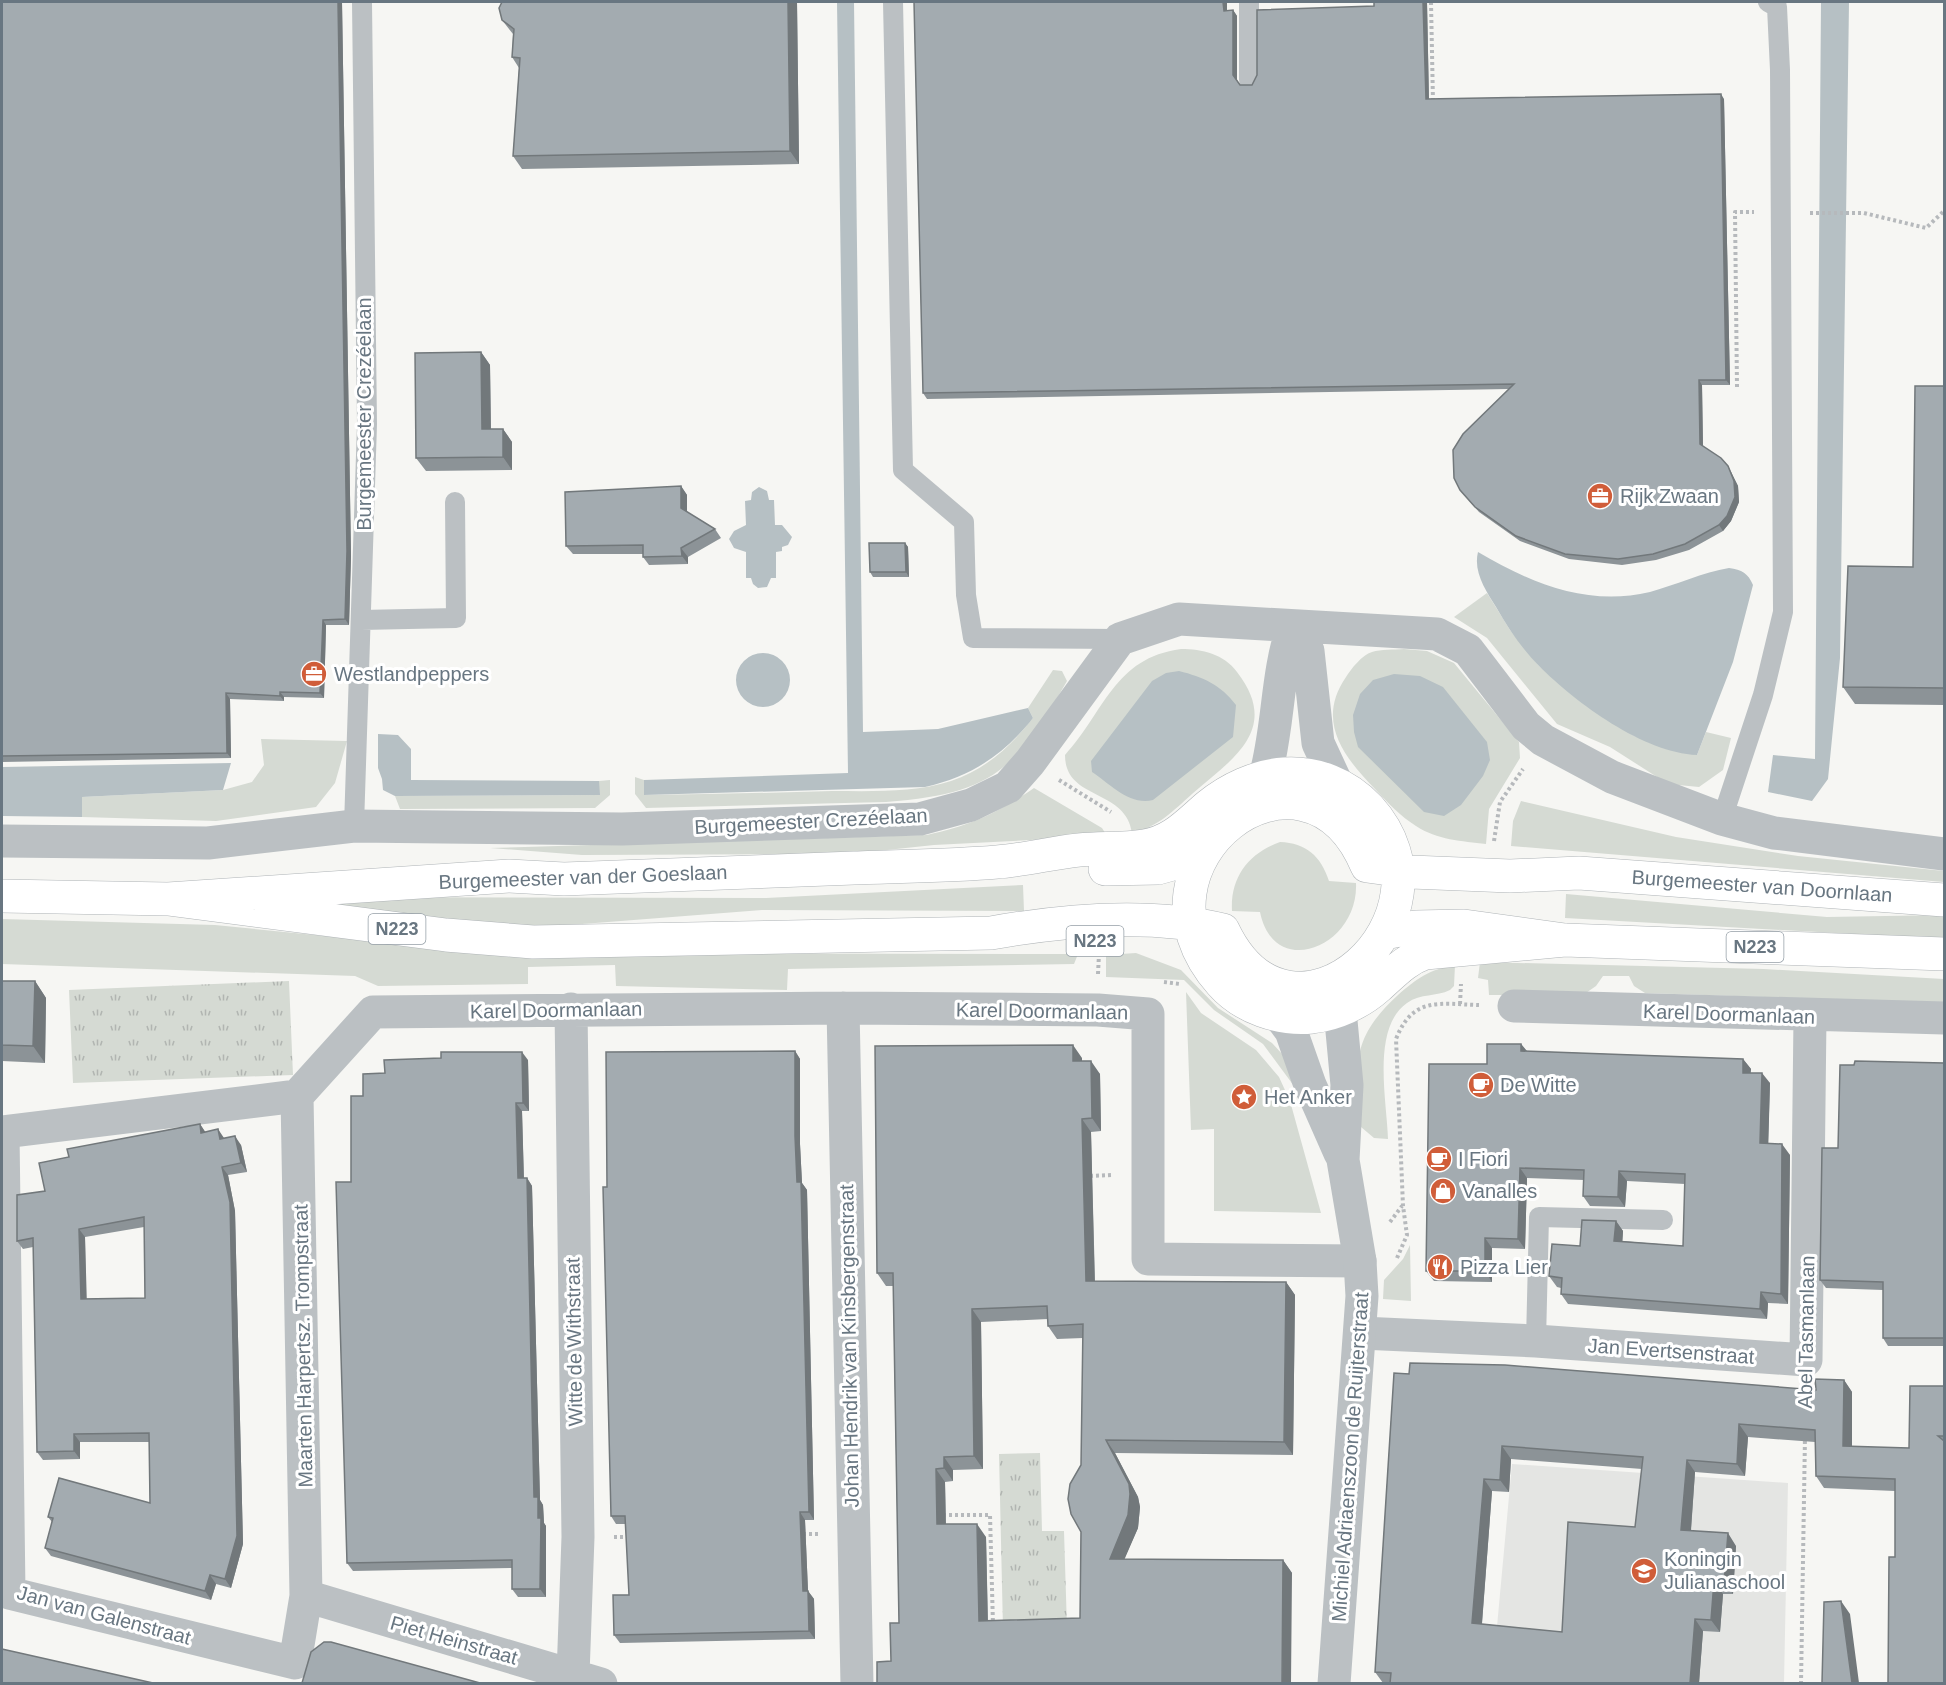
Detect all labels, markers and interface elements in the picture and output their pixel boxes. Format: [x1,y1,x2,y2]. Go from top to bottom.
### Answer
street label: Burgemeester Crezéelaan [353,297,375,531]
office icon: Rijk Zwaan [1585,481,1615,511]
place label: Rijk Zwaan [1620,485,1719,507]
office icon: Westlandpeppers [299,659,329,689]
place label: Westlandpeppers [334,663,489,685]
street label: Burgemeester Crezéelaan [694,804,928,838]
street label: Burgemeester van der Goeslaan [438,861,728,893]
street label: Burgemeester van Doornlaan [1631,866,1893,906]
road number: N223 [368,914,426,944]
road number: N223 [1066,926,1124,956]
road number: N223 [1726,932,1784,962]
street label: Karel Doormanlaan [470,997,642,1023]
street label: Karel Doormanlaan [956,998,1128,1024]
street label: Karel Doormanlaan [1643,1000,1815,1028]
cafe icon: De Witte [1466,1070,1496,1100]
place label: De Witte [1500,1074,1577,1096]
place icon: Het Anker [1229,1082,1259,1112]
place label: Het Anker [1264,1086,1352,1108]
cafe icon: I Fiori [1424,1144,1454,1174]
place label: I Fiori [1458,1148,1508,1170]
shop icon: Vanalles [1428,1176,1458,1206]
place label: Vanalles [1462,1180,1537,1202]
street label: Johan Hendrik van Kinsbergenstraat [835,1184,863,1508]
street label: Maarten Harpertsz. Trompstraat [290,1204,316,1488]
restaurant icon: Pizza Lier [1425,1252,1455,1282]
street label: Abel Tasmanlaan [1794,1255,1818,1409]
place label: Pizza Lier [1460,1256,1548,1278]
street label: Witte de Withstraat [562,1257,586,1427]
street label: Michiel Adriaenszoon de Ruijterstraat [1328,1291,1373,1622]
street label: Jan Evertsenstraat [1587,1334,1755,1368]
place label: Koningin Julianaschool [1664,1548,1785,1593]
school or university icon: Koningin Julianaschool [1629,1556,1659,1586]
street label: Jan van Galenstraat [15,1581,194,1649]
street label: Piet Heinstraat [388,1611,521,1669]

